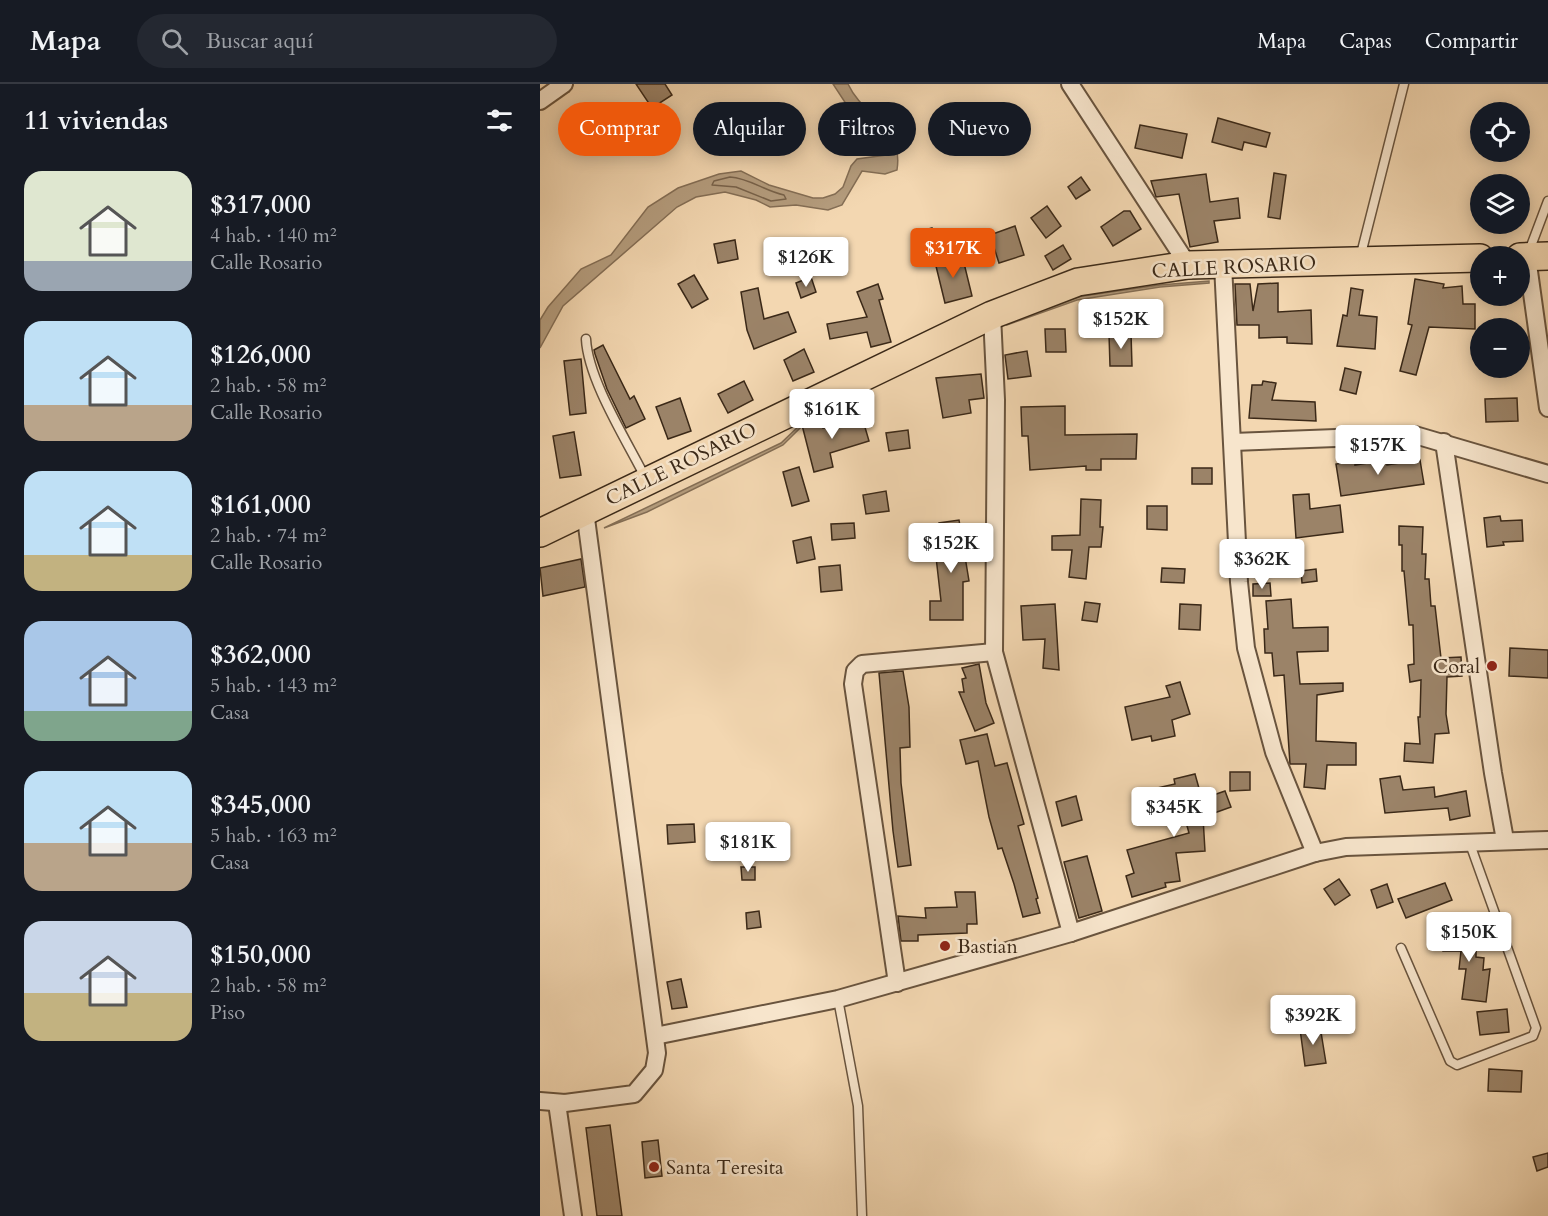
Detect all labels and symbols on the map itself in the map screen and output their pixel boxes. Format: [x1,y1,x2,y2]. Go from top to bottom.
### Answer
pin: $317K [911,228,995,279]
pin: $126K [764,237,848,288]
street label: CALLE ROSARIO [1151,249,1317,285]
pin: $152K [1079,299,1163,350]
pin: $161K [790,389,874,440]
street label: CALLE ROSARIO [601,416,761,512]
pin: $157K [1336,425,1420,476]
pin: $152K [909,523,993,574]
pin: $362K [1220,539,1304,590]
place label: Coral [1433,653,1480,680]
marker: Coral [1485,659,1499,673]
pin: $345K [1132,787,1216,838]
pin: $181K [706,822,790,873]
pin: $150K [1427,912,1511,963]
place label: Bastian [957,933,1019,960]
marker: Bastian [938,939,952,953]
pin: $392K [1271,995,1355,1046]
place label: Santa Teresita [666,1154,784,1181]
marker: Santa Teresita [647,1160,661,1174]

